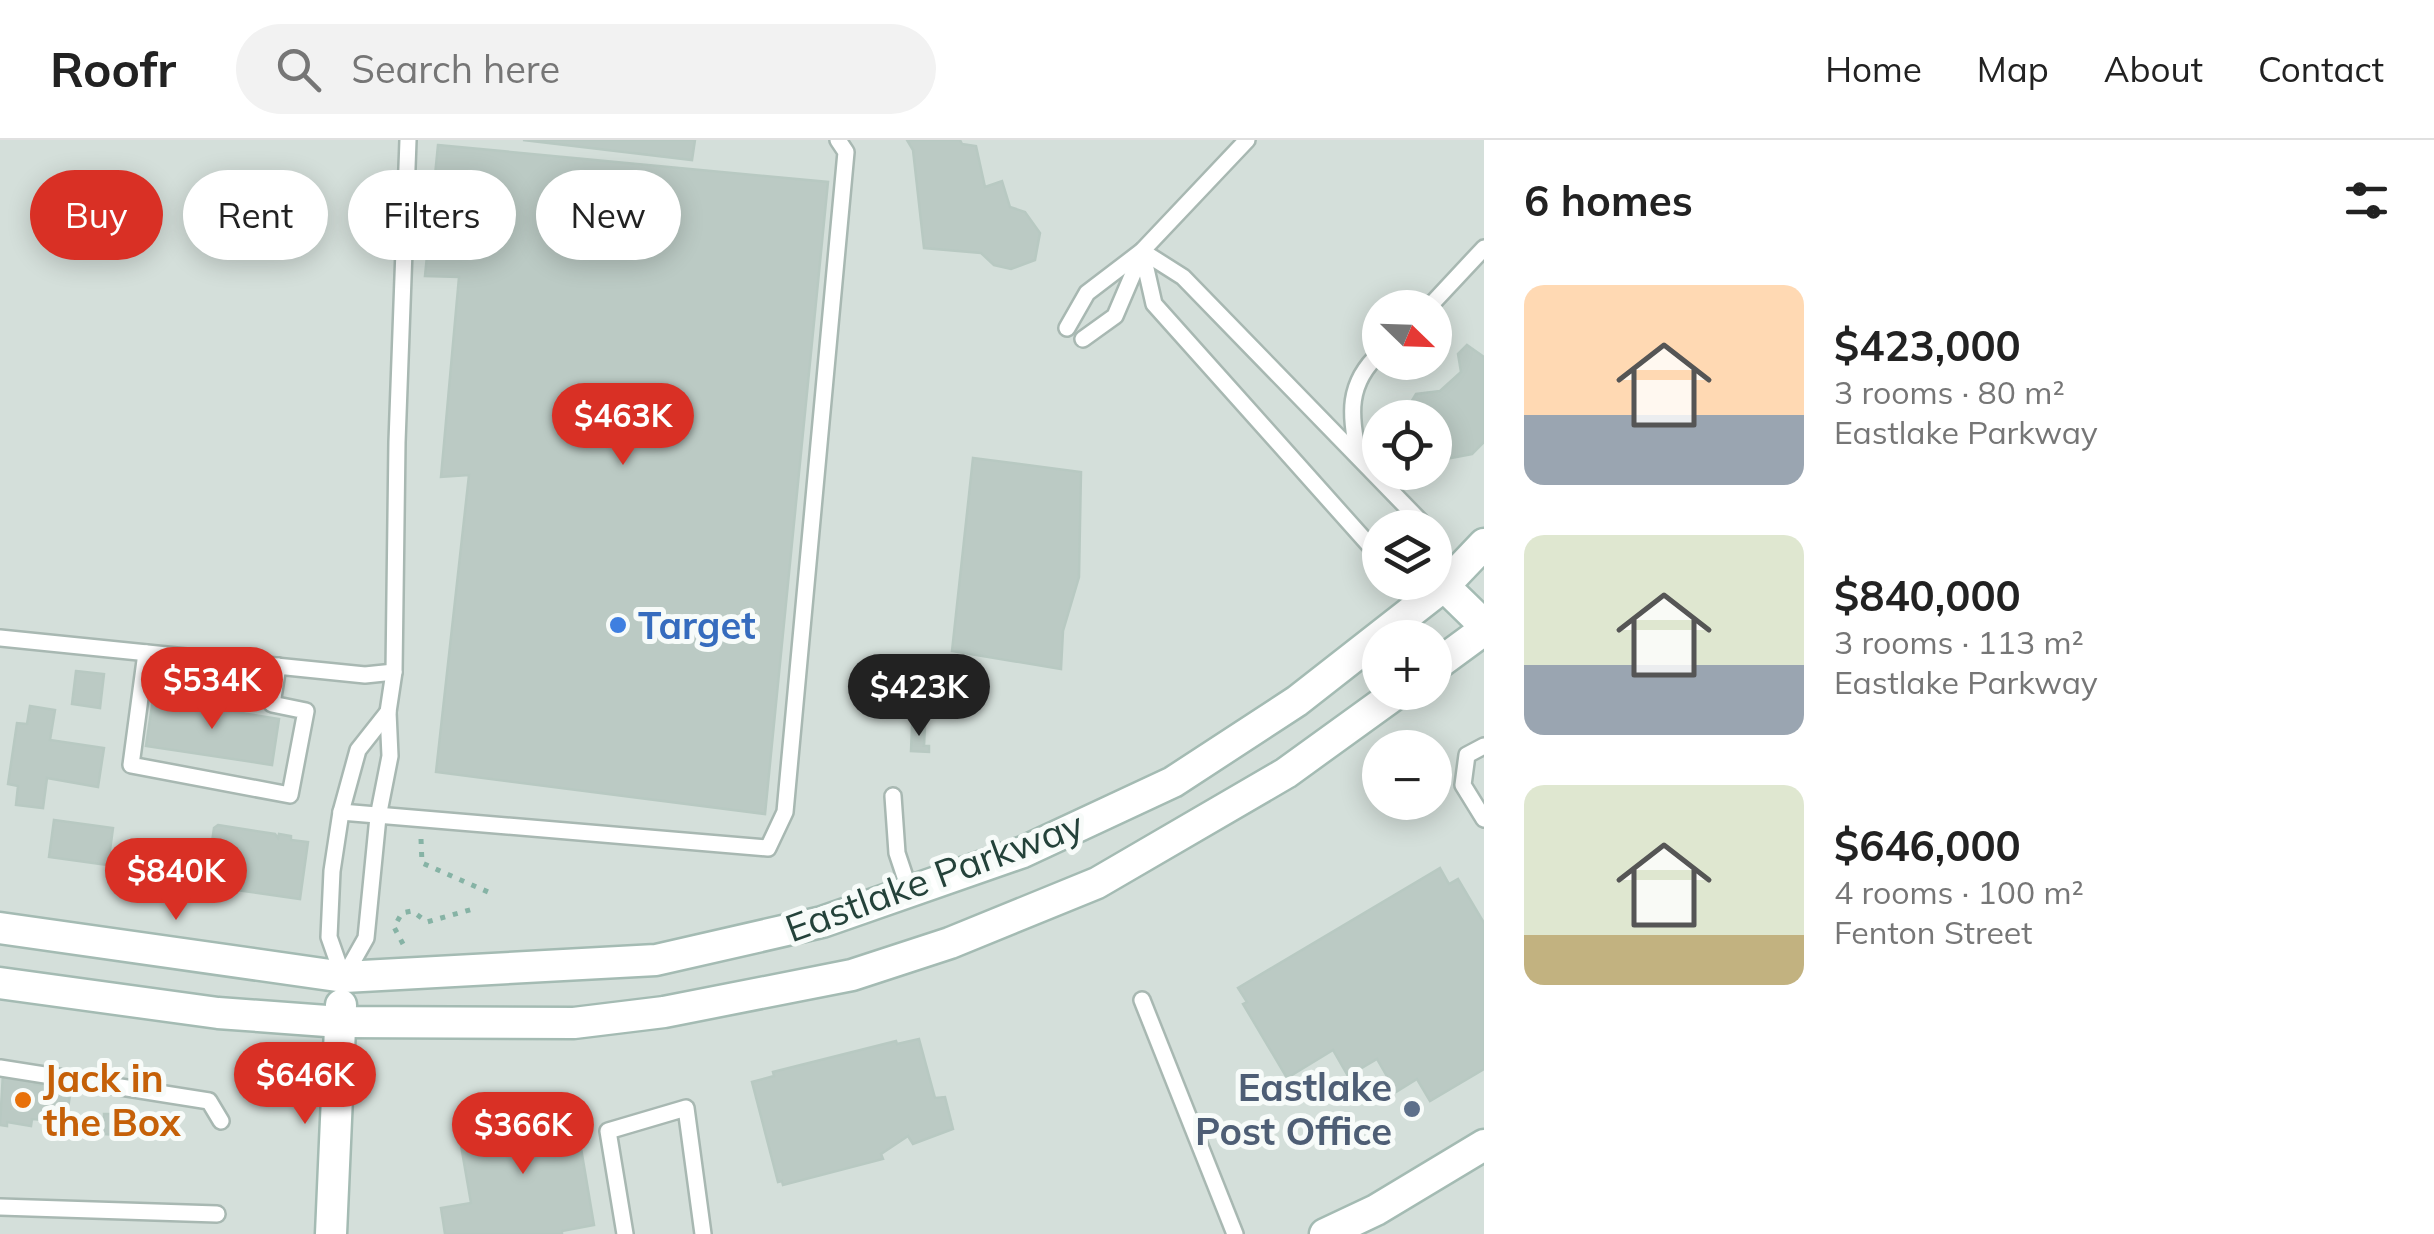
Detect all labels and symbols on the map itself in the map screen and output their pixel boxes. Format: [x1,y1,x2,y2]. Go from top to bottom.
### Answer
north arrow [1362,290,1452,380]
pin: $463K [553,383,693,468]
place label: Target [638,601,756,649]
marker: Target [607,614,629,636]
pin: $534K [142,647,282,732]
pin: $423K [849,654,989,739]
street label: Eastlake Parkway [779,800,1089,952]
pin: $840K [106,838,246,923]
pin: $646K [235,1042,375,1127]
place label: Jack in the Box [43,1054,182,1146]
place label: Eastlake Post Office [1195,1063,1392,1155]
marker: Jack in the Box [12,1089,34,1111]
pin: $366K [453,1092,593,1177]
marker: Eastlake Post Office [1401,1098,1423,1120]

